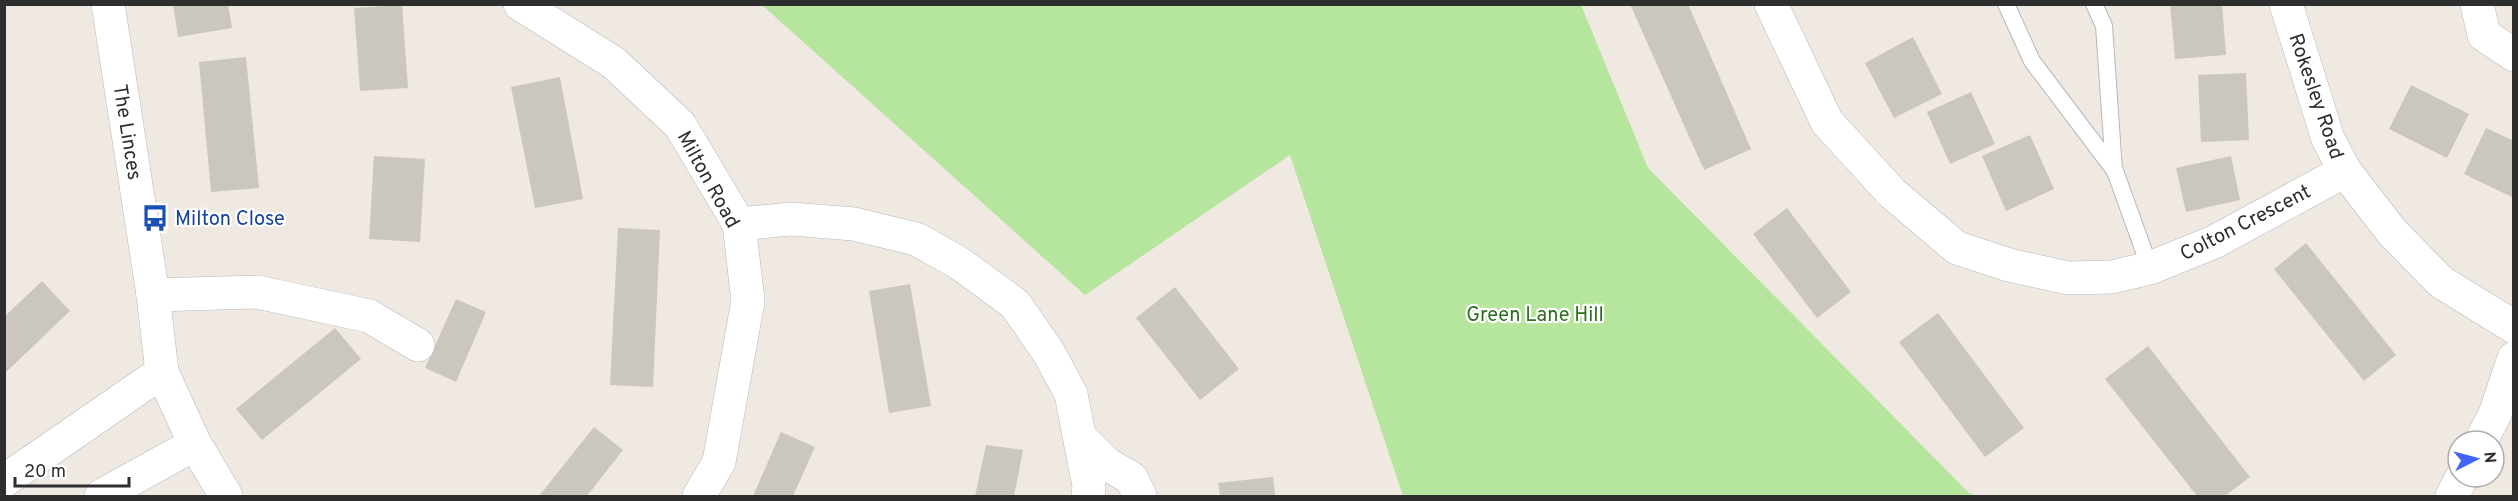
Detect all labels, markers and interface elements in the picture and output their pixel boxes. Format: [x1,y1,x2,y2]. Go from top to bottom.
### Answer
street label: Rokesley Road [2281,30,2349,163]
street label: The Linces [106,83,146,182]
street label: Milton Road [670,127,745,233]
street label: Colton Crescent [2176,180,2316,268]
bus stop icon: Milton Close [140,203,170,233]
place label: Milton Close [175,207,285,233]
park label: Green Lane Hill [1466,303,1604,329]
north arrow [2446,429,2506,489]
scale bar [15,450,129,488]
text: N [2478,451,2499,464]
text: 20 m [24,461,66,484]

